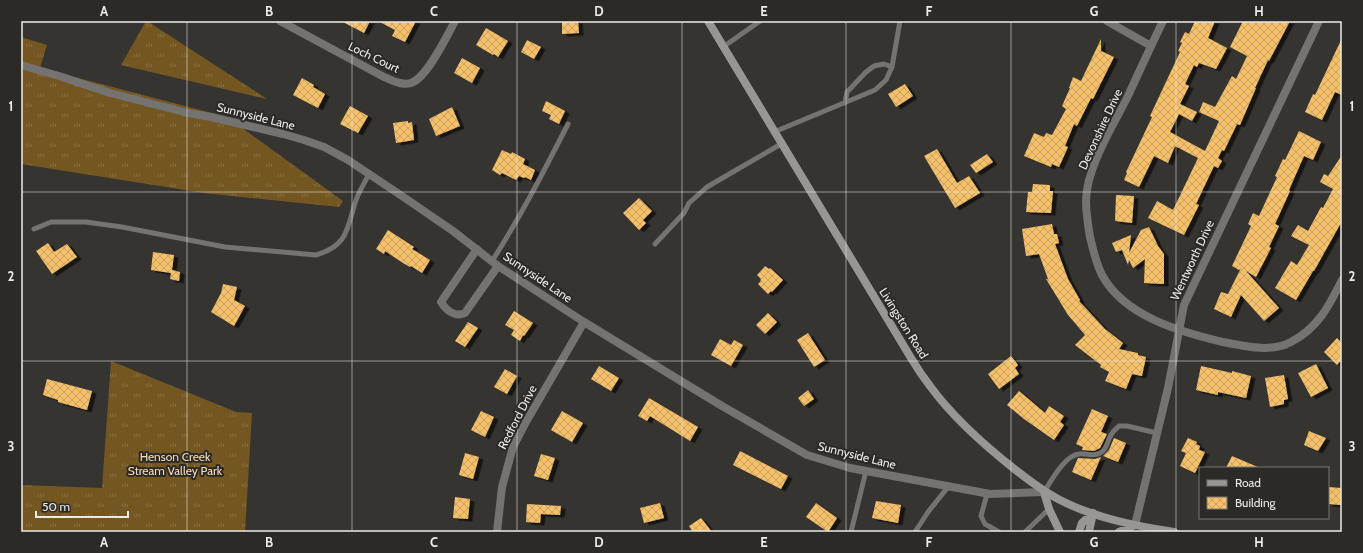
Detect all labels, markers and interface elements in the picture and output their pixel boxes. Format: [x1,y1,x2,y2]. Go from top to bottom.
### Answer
text: A [100,3,109,19]
text: B [265,3,273,19]
text: C [430,3,438,19]
text: D [594,3,604,19]
text: E [760,3,768,19]
text: F [926,3,933,19]
text: G [1090,3,1099,19]
text: H [1254,3,1264,19]
street label: Loch Court [346,38,402,76]
street label: Devonshire Drive [1075,86,1125,172]
text: 1 [9,98,13,114]
text: 1 [1350,98,1354,114]
street label: Sunnyside Lane [215,99,297,133]
street label: Wentworth Drive [1167,217,1217,303]
street label: Sunnyside Lane [501,248,575,306]
text: 2 [8,268,15,284]
text: 2 [1349,268,1356,284]
street label: Livingston Road [876,285,932,361]
street label: Redford Drive [494,382,540,452]
text: 3 [7,438,15,454]
street label: Sunnyside Lane [816,438,898,472]
text: 3 [1348,438,1356,454]
park label: Henson Creek Stream Valley Park [128,449,223,478]
legend [1199,467,1329,519]
text: Road [1235,475,1261,490]
scale bar [36,493,128,519]
text: Building [1235,495,1277,510]
text: 50 m [42,499,70,514]
text: A [100,534,109,550]
text: B [265,534,273,550]
text: C [430,534,438,550]
text: D [594,534,604,550]
text: E [760,534,768,550]
text: F [926,534,933,550]
text: G [1090,534,1099,550]
text: H [1254,534,1264,550]

